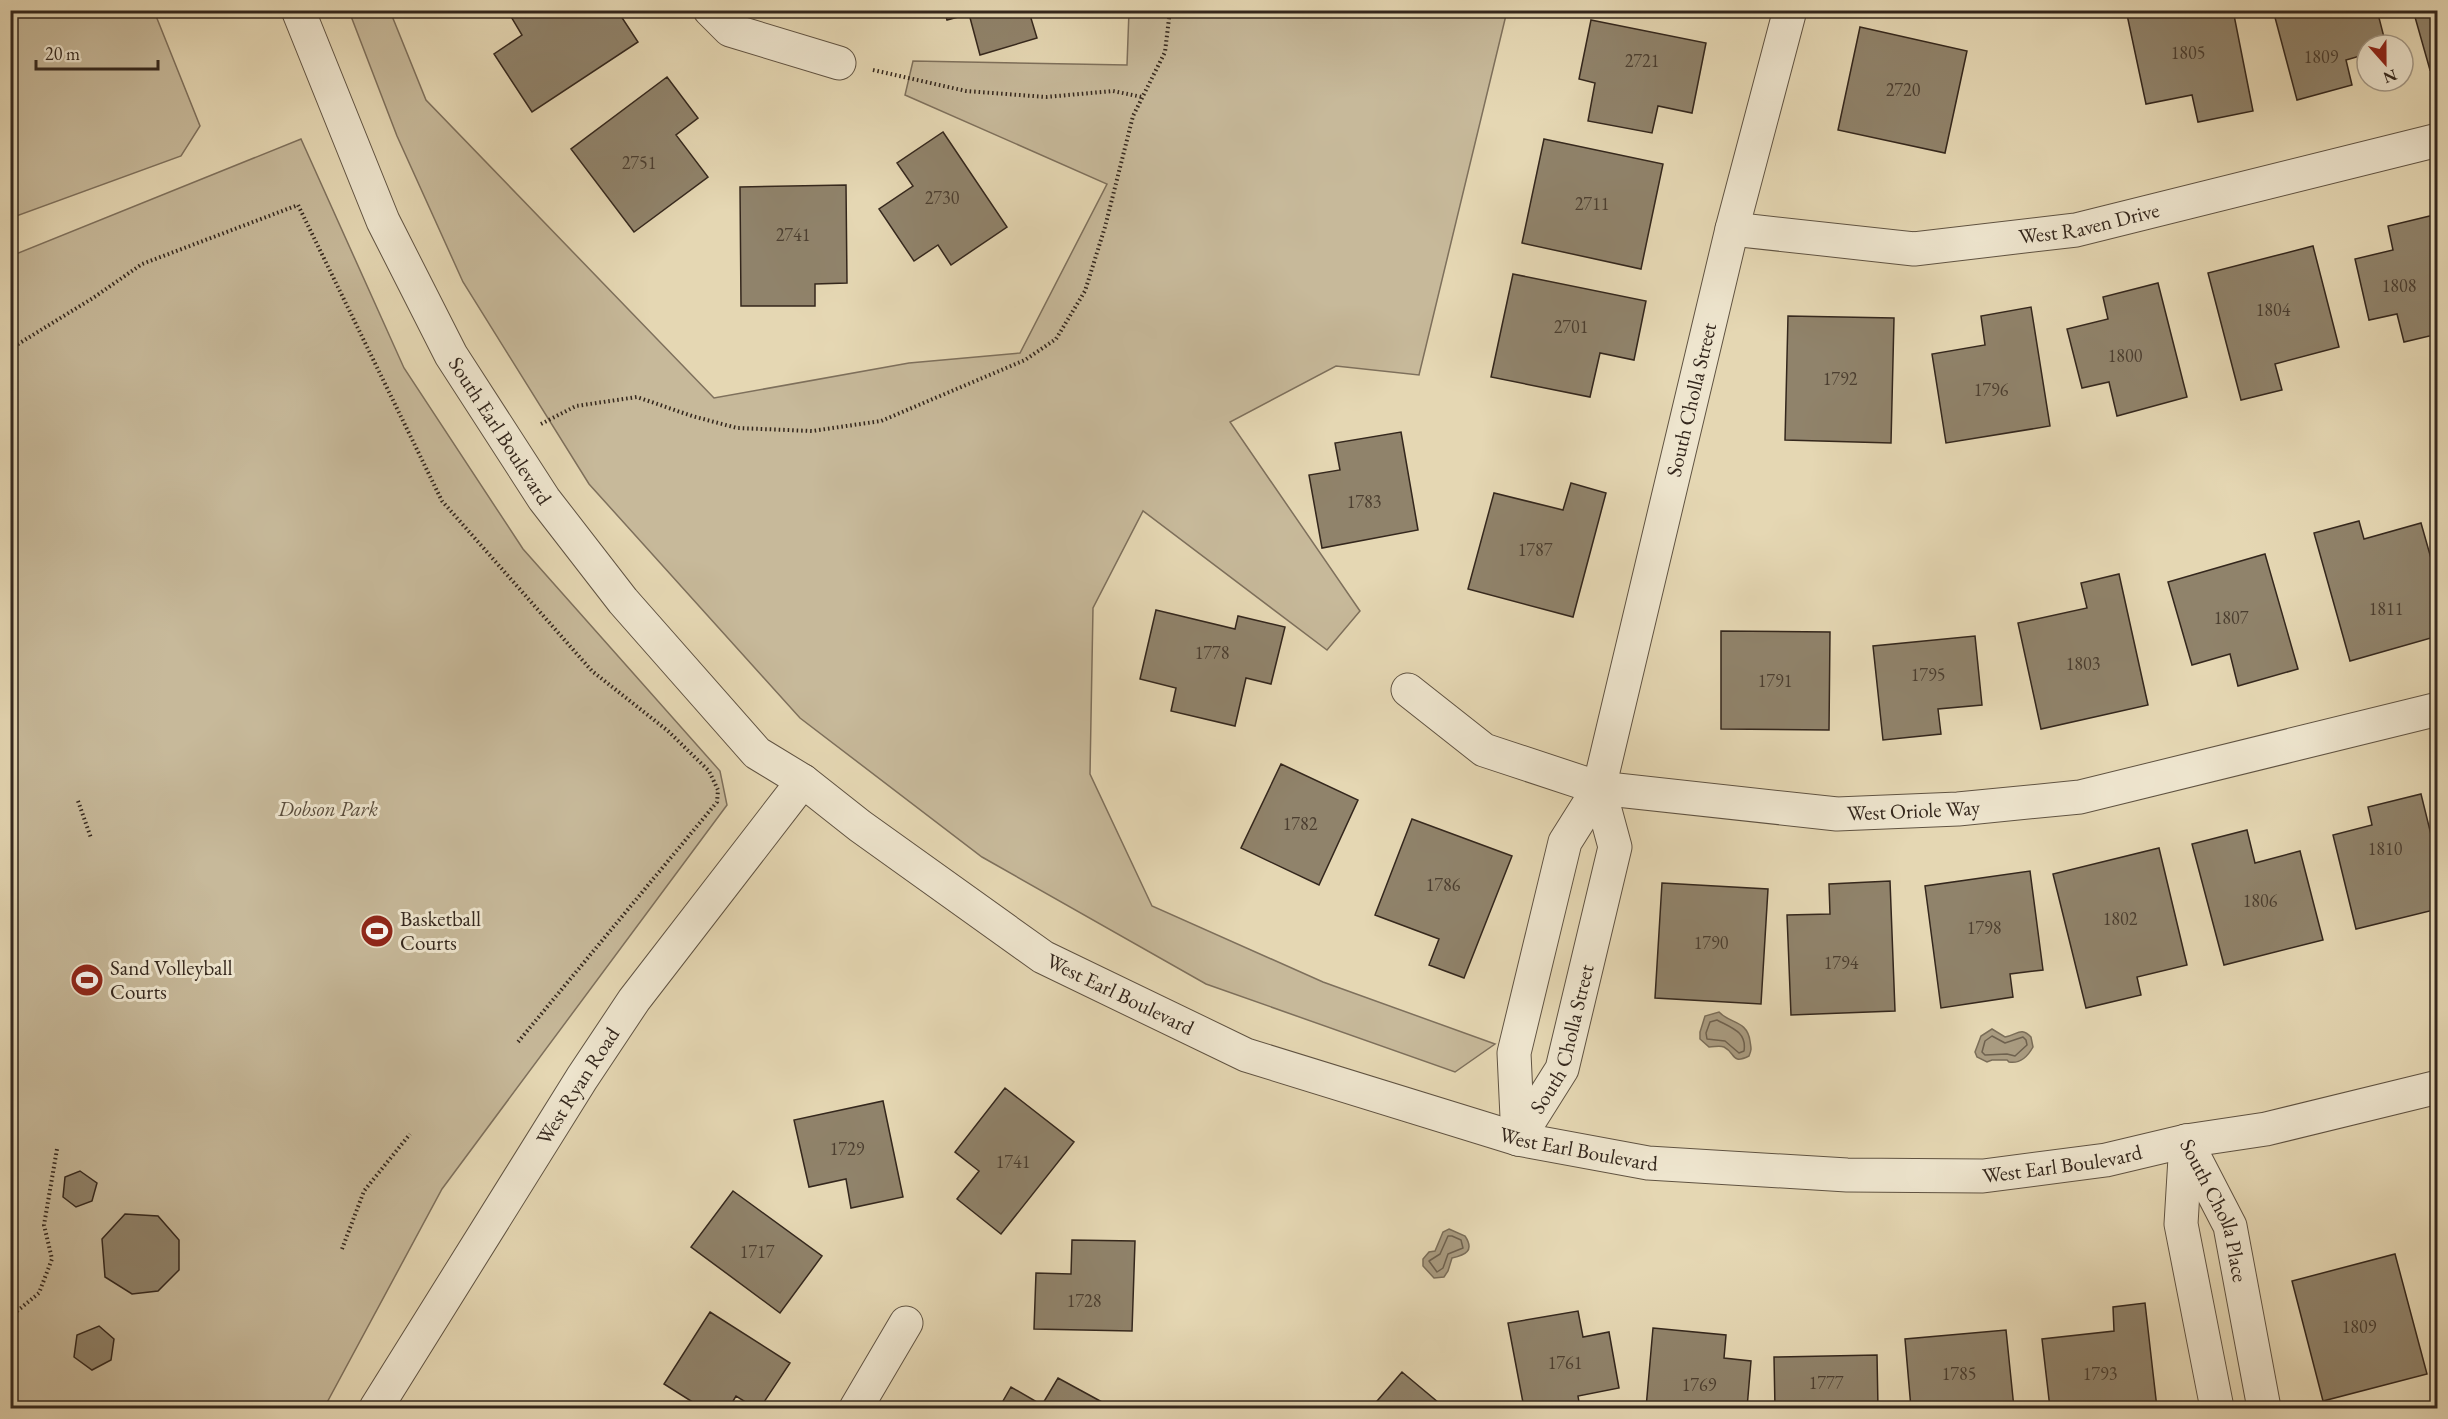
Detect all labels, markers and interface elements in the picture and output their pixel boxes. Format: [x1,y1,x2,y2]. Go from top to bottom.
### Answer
scale bar [36,33,158,71]
north arrow [2355,33,2415,93]
house number: 1805 [2171,41,2205,64]
text: 20 m [45,42,80,65]
house number: 1809 [2304,45,2339,68]
house number: 2721 [1625,49,1659,72]
text: N [2380,64,2400,89]
house number: 2720 [1886,78,1921,101]
house number: 2751 [622,151,656,174]
house number: 2730 [925,186,960,209]
house number: 2711 [1575,192,1609,215]
street label: West Raven Drive [2017,196,2162,250]
house number: 2741 [776,223,810,246]
house number: 1808 [2382,274,2416,297]
house number: 1804 [2256,298,2291,321]
house number: 2701 [1554,315,1588,338]
street label: South Cholla Street [1659,320,1722,479]
house number: 1800 [2108,344,2143,367]
street label: South Earl Boulevard [443,351,558,510]
house number: 1792 [1823,367,1858,390]
house number: 1796 [1974,378,2009,401]
house number: 1783 [1347,490,1381,513]
house number: 1787 [1518,538,1553,561]
house number: 1811 [2369,597,2403,620]
house number: 1807 [2214,606,2249,629]
house number: 1778 [1195,641,1229,664]
house number: 1803 [2066,652,2100,675]
house number: 1795 [1911,663,1945,686]
house number: 1791 [1758,669,1792,692]
street label: West Oriole Way [1846,793,1982,827]
park label: Dobson Park [277,795,379,822]
house number: 1782 [1283,812,1318,835]
house number: 1810 [2368,837,2403,860]
house number: 1786 [1426,873,1461,896]
house number: 1806 [2243,889,2278,912]
place label: Basketball Courts [400,905,481,956]
house number: 1802 [2103,907,2138,930]
sports icon: Basketball Courts [359,913,395,949]
house number: 1798 [1967,916,2001,939]
house number: 1790 [1694,931,1729,954]
street label: West Earl Boulevard [1042,947,1199,1041]
house number: 1794 [1824,951,1859,974]
place label: Sand Volleyball Courts [110,954,232,1005]
street label: South Cholla Street [1523,961,1600,1119]
sports icon: Sand Volleyball Courts [69,962,105,998]
street label: West Ryan Road [530,1021,625,1150]
street label: West Earl Boulevard [1496,1120,1659,1177]
street label: South Cholla Place [2174,1134,2254,1284]
house number: 1729 [830,1137,865,1160]
street label: West Earl Boulevard [1981,1138,2145,1189]
house number: 1741 [996,1150,1030,1173]
house number: 1717 [740,1240,775,1263]
house number: 1728 [1067,1289,1101,1312]
house number: 1809 [2342,1315,2377,1338]
house number: 1761 [1548,1351,1582,1374]
house number: 1785 [1942,1362,1976,1385]
house number: 1793 [2083,1362,2117,1385]
house number: 1777 [1809,1371,1844,1394]
house number: 1769 [1682,1373,1717,1396]

